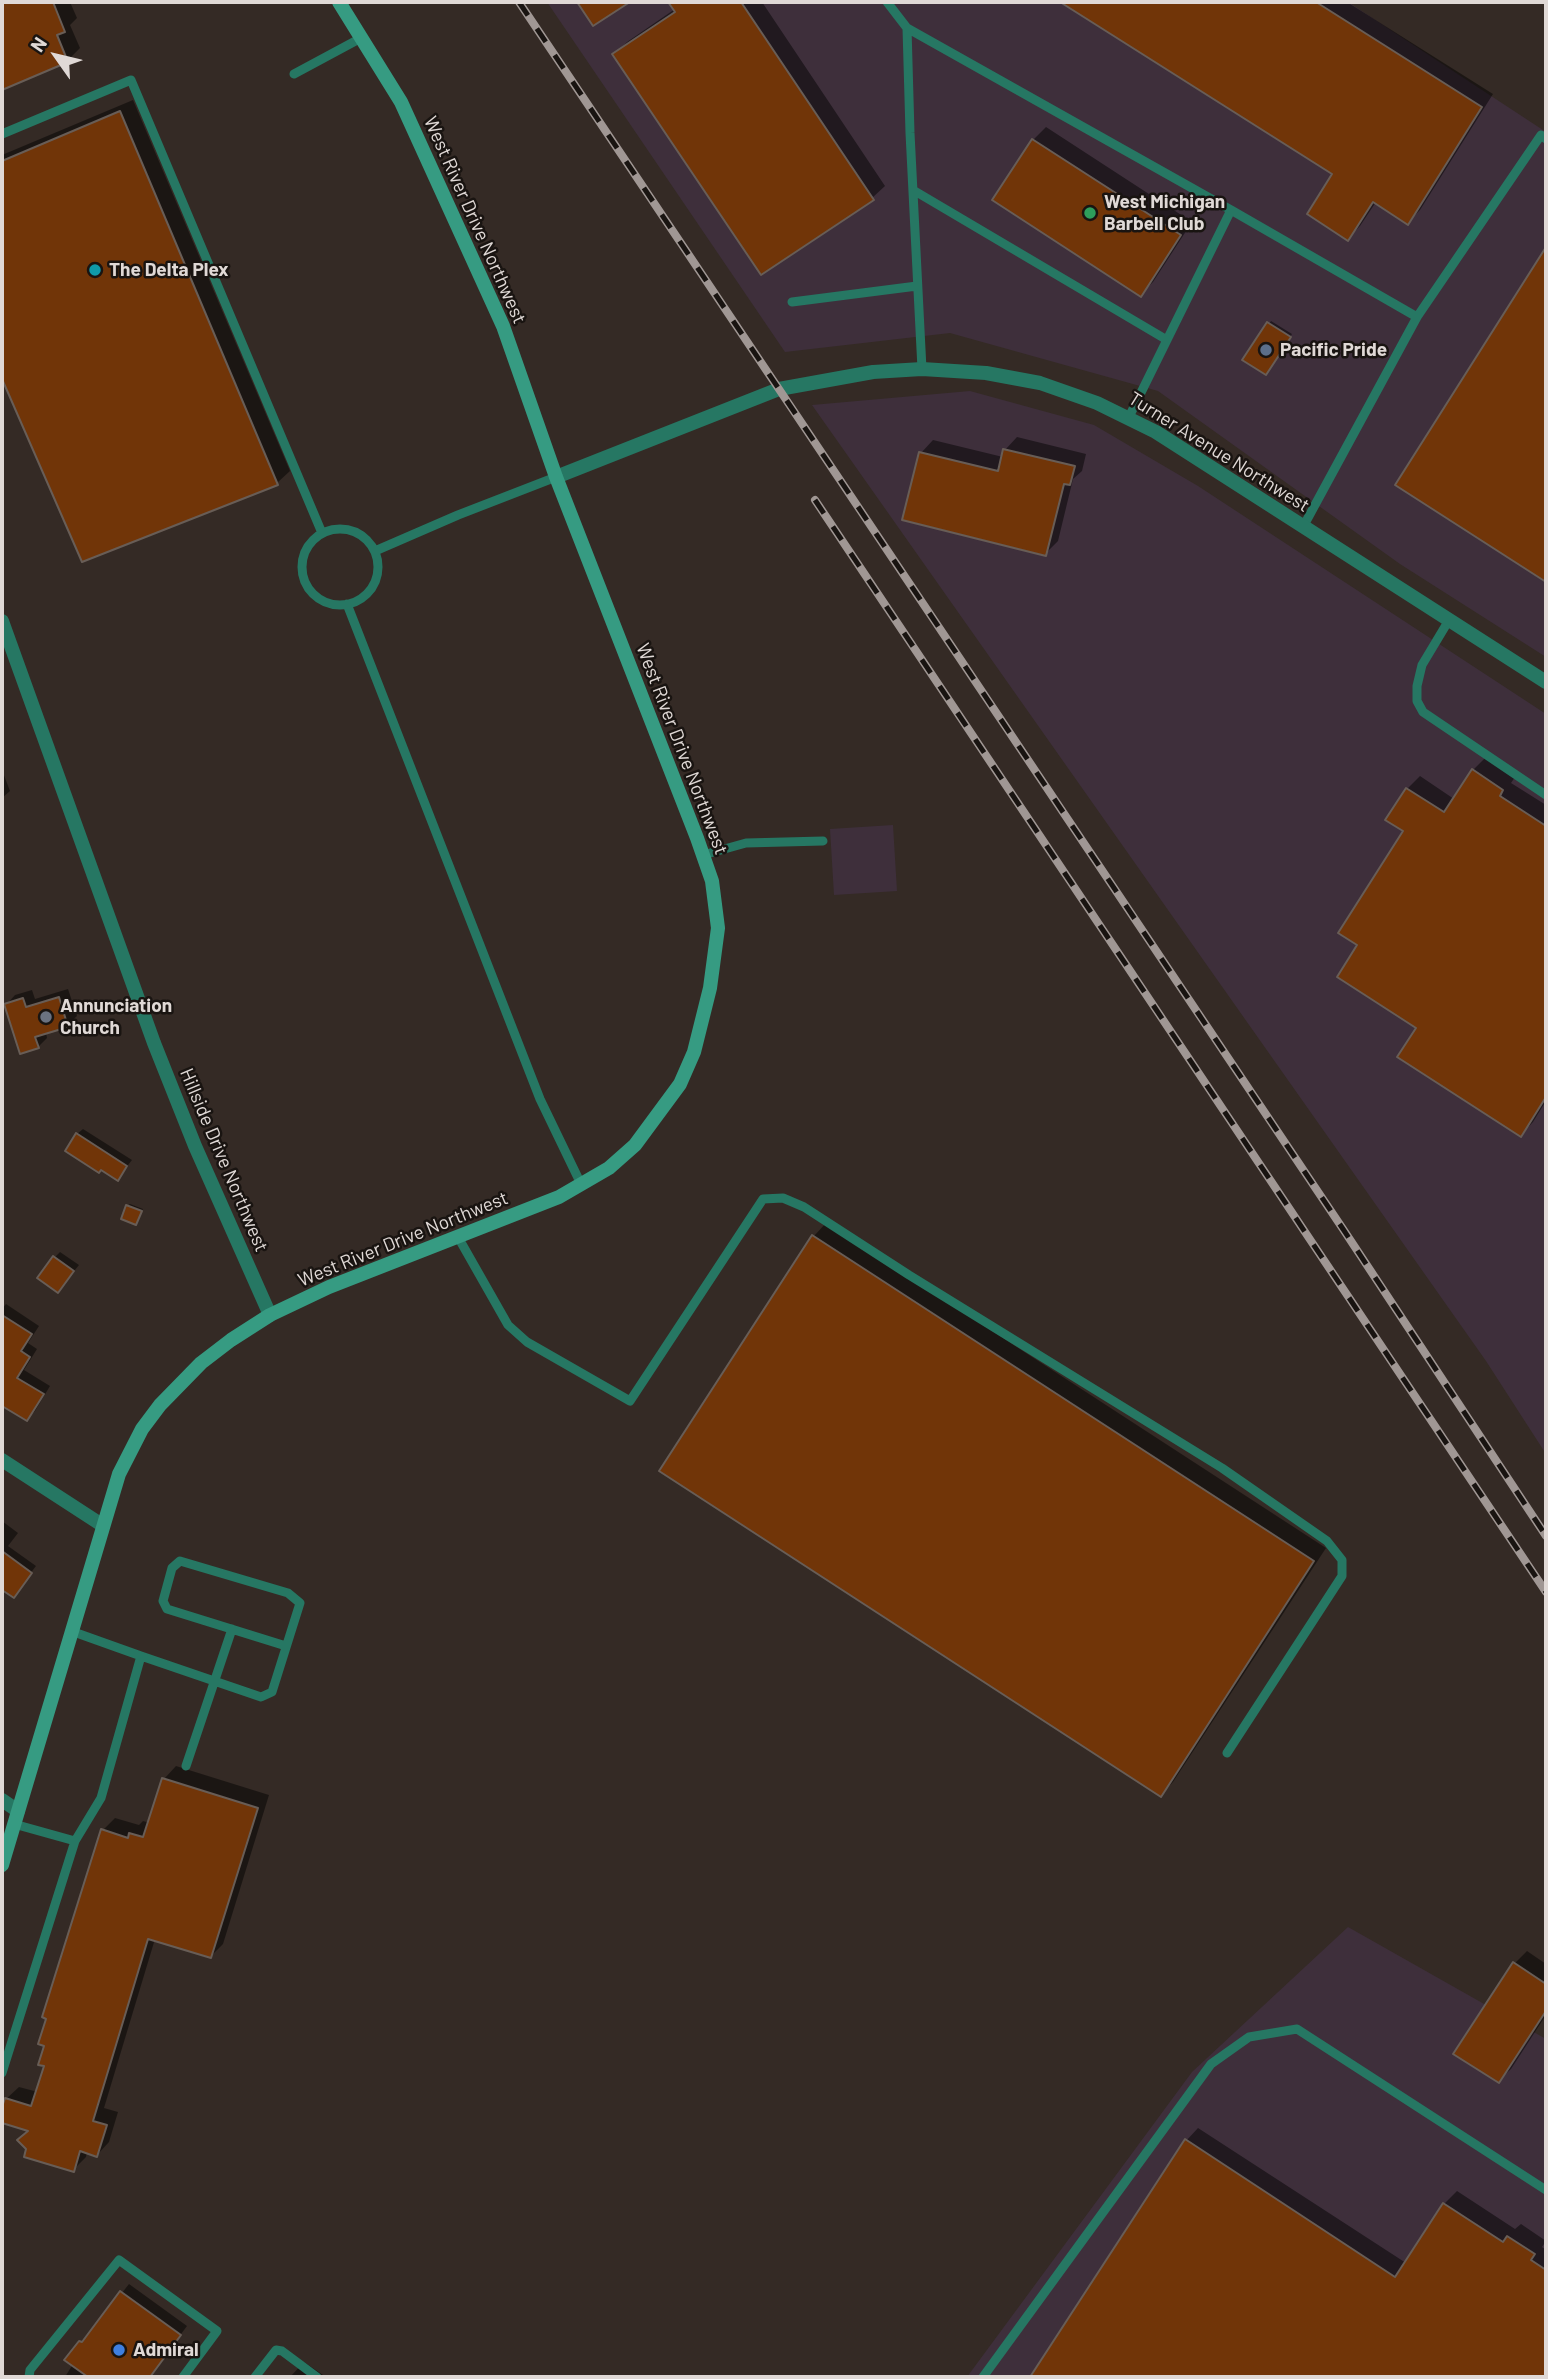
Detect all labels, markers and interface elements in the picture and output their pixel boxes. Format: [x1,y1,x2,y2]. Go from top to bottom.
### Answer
north arrow [21,21,91,91]
text: N [25,32,51,56]
street label: West River Drive Northwest [419,113,531,327]
place label: West Michigan Barbell Club [1104,191,1225,235]
marker: West Michigan Barbell Club [1082,205,1098,221]
place label: The Delta Plex [109,259,229,281]
marker: The Delta Plex [87,262,103,278]
place label: Pacific Pride [1280,339,1387,361]
marker: Pacific Pride [1258,342,1274,358]
street label: Turner Avenue Northwest [1124,387,1314,517]
street label: West River Drive Northwest [631,640,733,858]
place label: Annunciation Church [60,995,172,1039]
marker: Annunciation Church [38,1009,54,1025]
street label: Hillside Drive Northwest [175,1065,273,1255]
street label: West River Drive Northwest [295,1186,511,1292]
place label: Admiral [133,2339,199,2361]
marker: Admiral [111,2342,127,2358]

